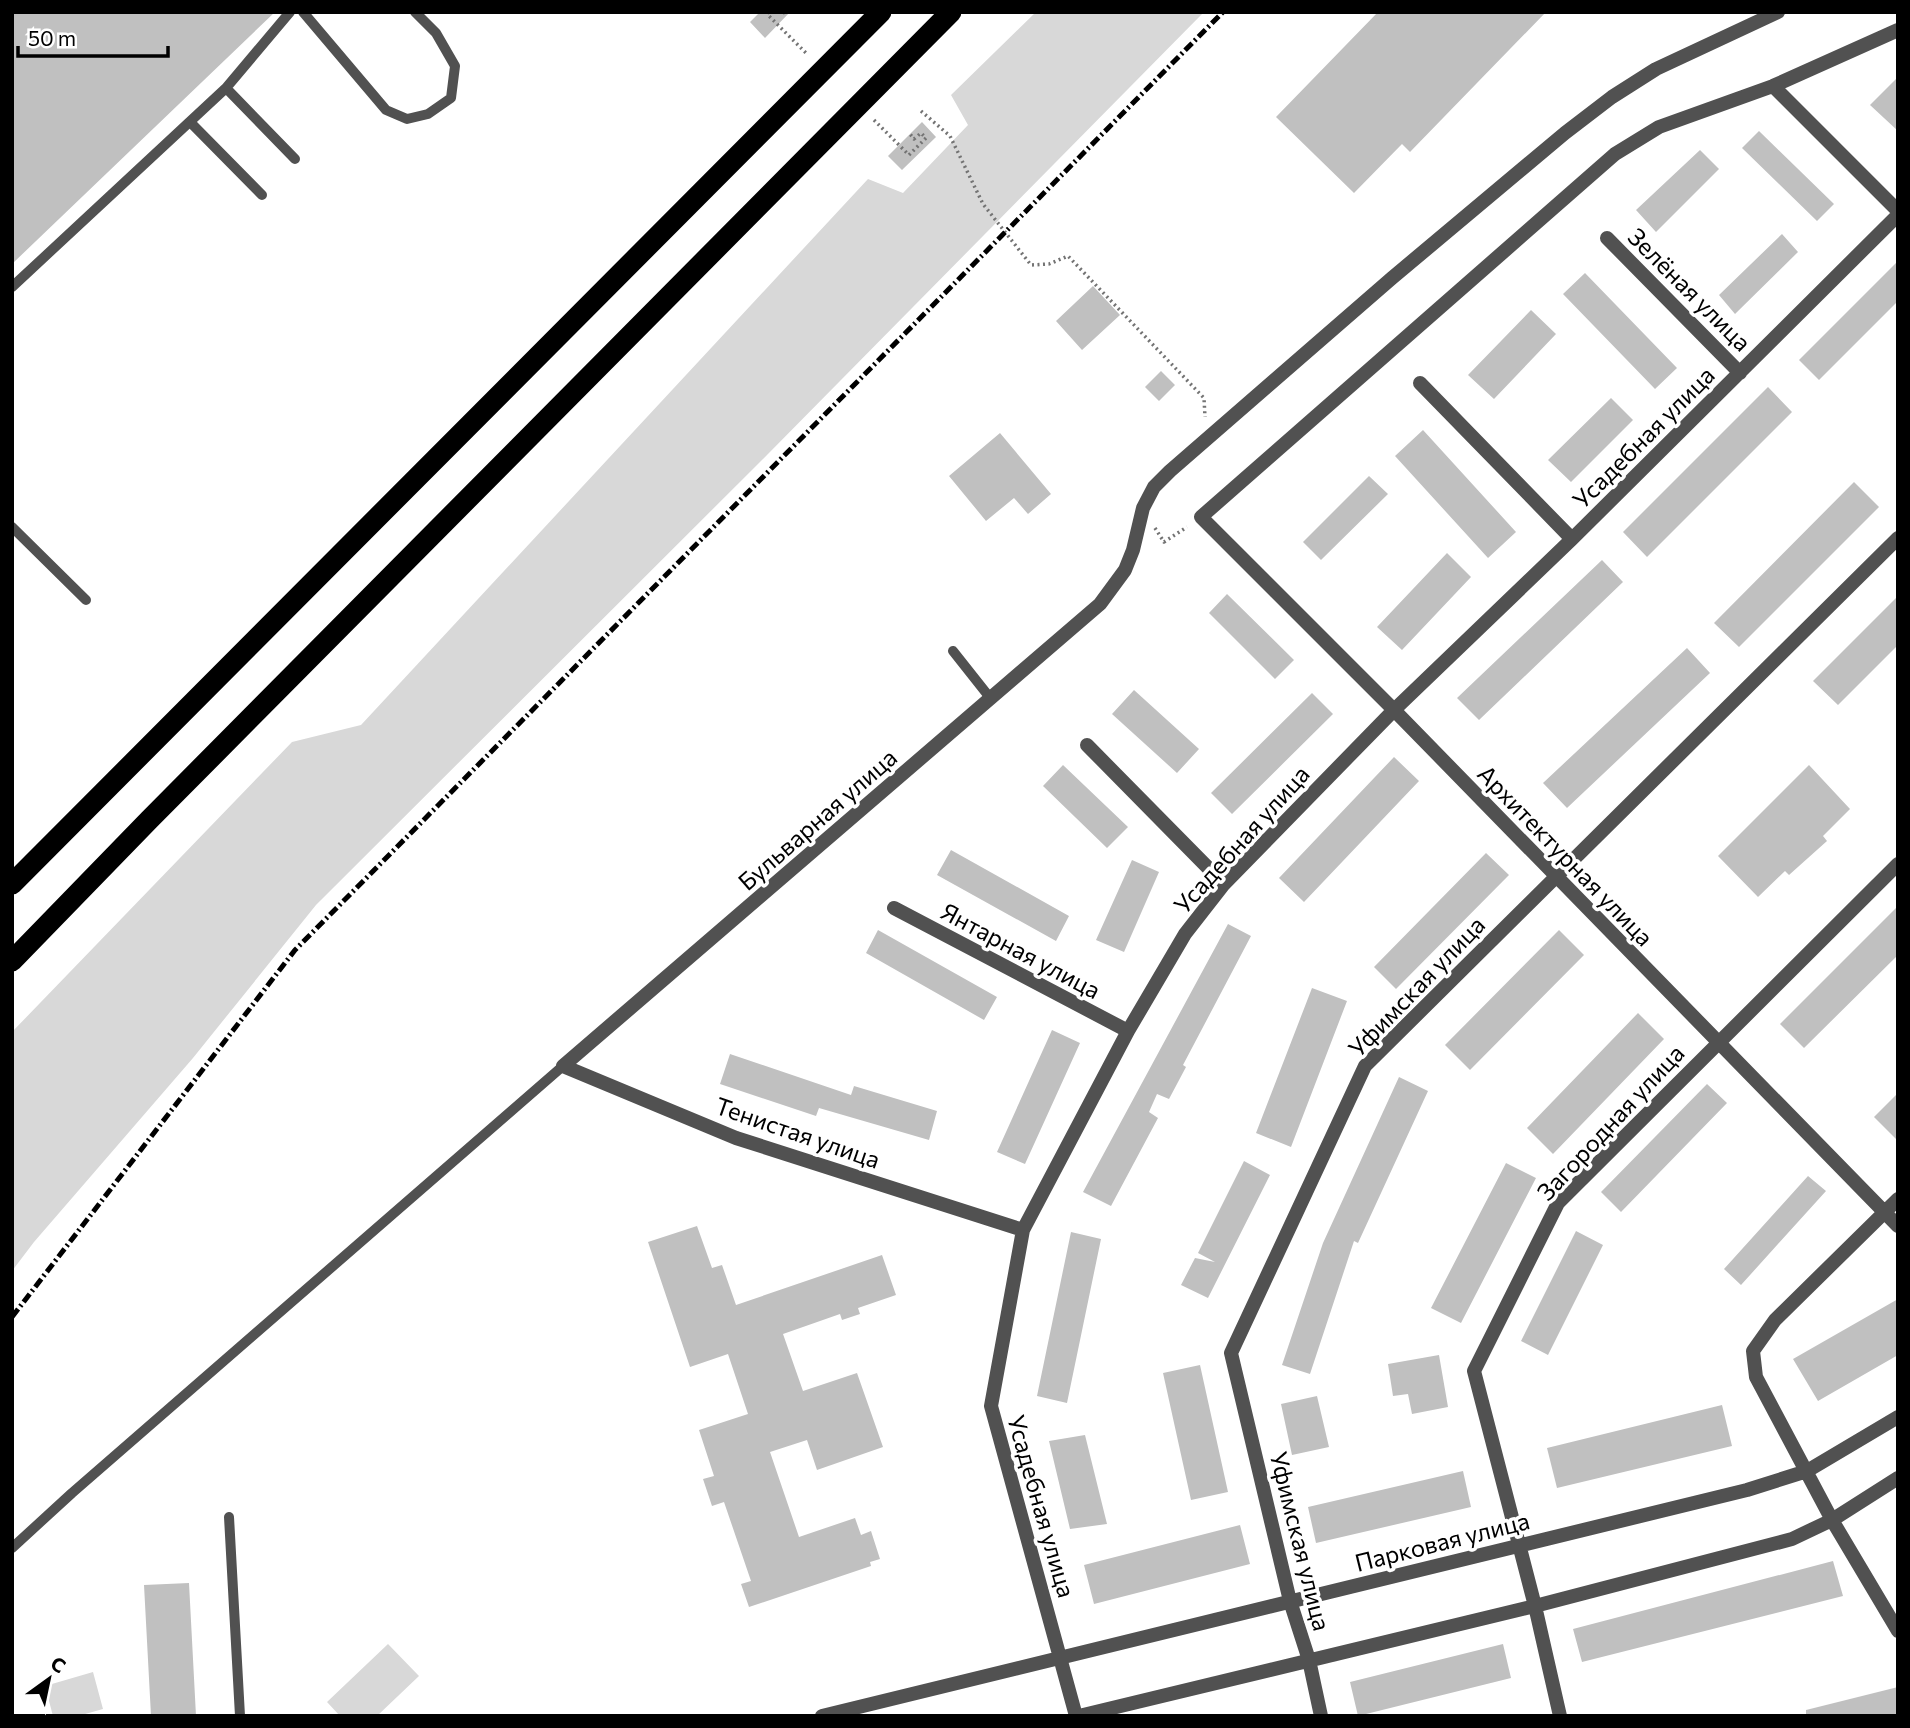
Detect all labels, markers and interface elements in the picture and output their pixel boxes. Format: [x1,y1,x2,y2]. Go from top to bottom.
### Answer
scale bar [18,14,168,58]
text: 50 m [28,25,76,50]
street label: Зелёная улица [1623,222,1757,356]
street label: Усадебная улица [1566,360,1720,514]
street label: Бульварная улица [732,742,902,896]
street label: Усадебная улица [1167,759,1315,919]
street label: Архитектурная улица [1472,759,1660,951]
street label: Янтарная улица [936,896,1106,1004]
street label: Уфимская улица [1342,910,1490,1062]
street label: Загородная улица [1530,1038,1690,1206]
street label: Тенистая улица [712,1090,884,1174]
street label: Усадебная улица [1002,1411,1082,1601]
street label: Уфимская улица [1265,1448,1337,1634]
street label: Парковая улица [1352,1505,1532,1577]
north arrow [14,1644,84,1714]
text: С [47,1651,70,1678]

